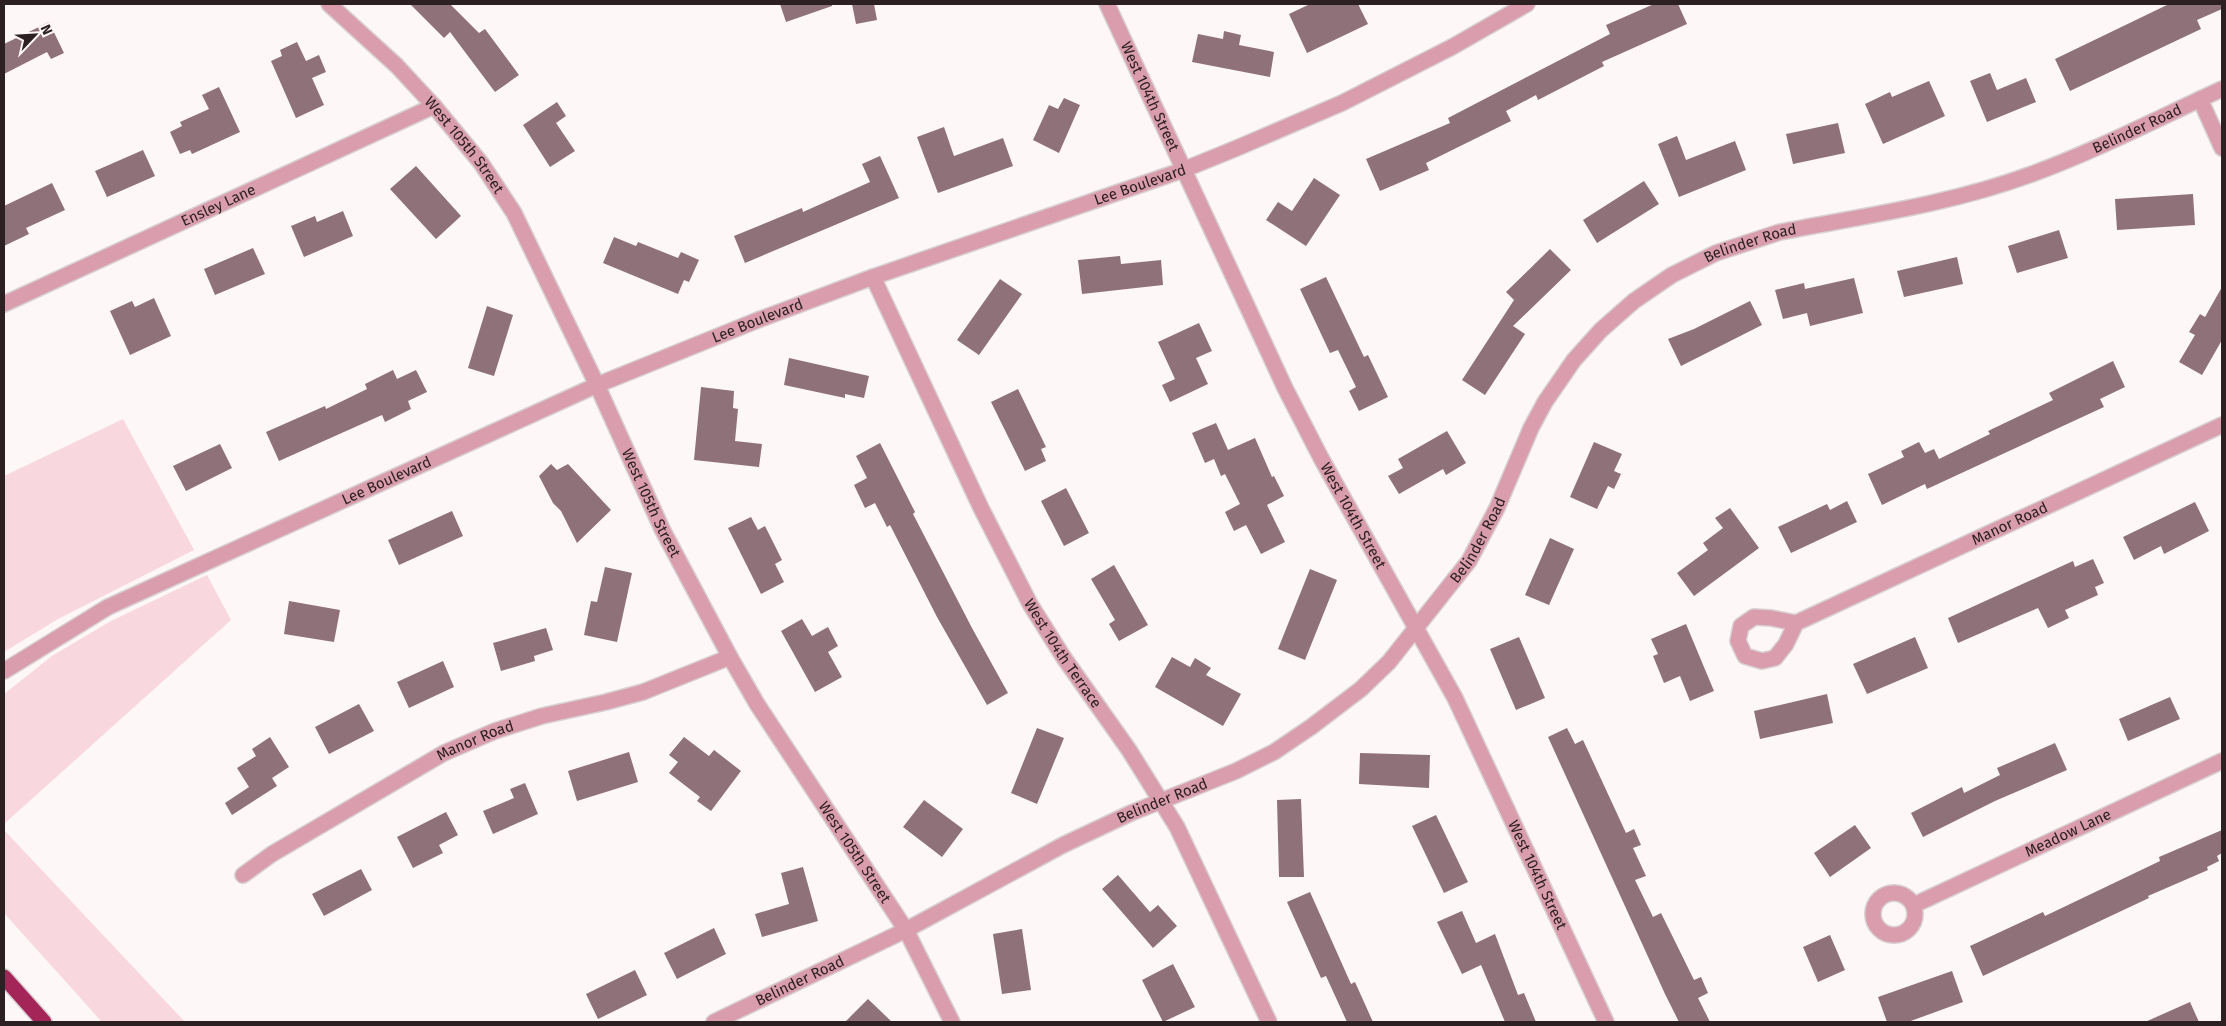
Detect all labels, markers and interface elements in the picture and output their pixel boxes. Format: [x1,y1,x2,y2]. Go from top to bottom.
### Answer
north arrow [10,10,60,60]
text: N [37,22,56,38]
street label: West 104th Street [1117,39,1183,155]
street label: West 105th Street [421,93,508,197]
street label: Belinder Road [2090,100,2185,157]
street label: Lee Boulevard [1092,161,1188,209]
street label: Ensley Lane [178,180,258,230]
street label: Belinder Road [1701,220,1798,267]
street label: Lee Boulevard [709,295,805,347]
street label: West 105th Street [618,446,685,561]
street label: Lee Boulevard [339,452,434,509]
street label: West 104th Street [1316,459,1390,572]
street label: Belinder Road [1446,494,1510,587]
street label: Manor Road [1969,498,2051,549]
street label: West 104th Terrace [1020,595,1105,711]
street label: Manor Road [433,717,516,764]
street label: Belinder Road [1114,774,1210,827]
street label: West 105th Street [815,798,895,907]
street label: Meadow Lane [2022,805,2114,861]
street label: West 104th Street [1504,817,1571,933]
street label: Belinder Road [752,952,847,1010]

